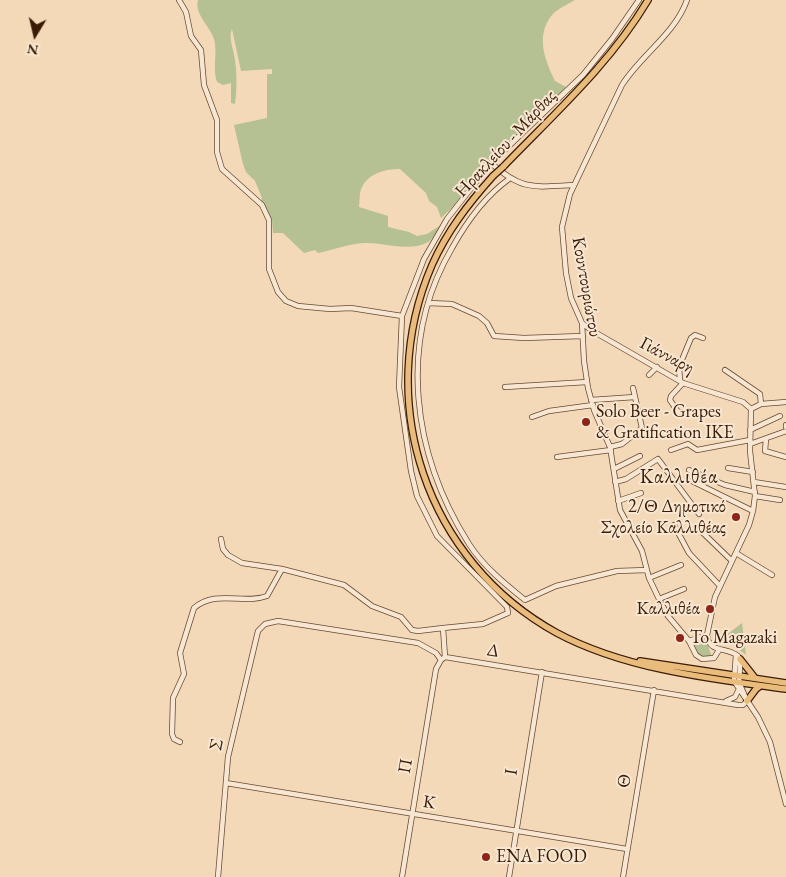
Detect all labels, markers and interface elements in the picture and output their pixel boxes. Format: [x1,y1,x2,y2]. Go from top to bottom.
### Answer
north arrow [10,10,60,60]
text: N [26,40,40,60]
street label: Ηρακλείου - Μάρθας [451,86,561,202]
street label: Κουντουριώτου [567,235,605,339]
street label: Γιάνναρη [636,333,698,379]
place label: Solo Beer - Grapes & Gratification IKE [596,401,734,444]
marker: Solo Beer - Grapes & Gratification IKE [580,416,592,428]
district label: Καλλιθέα [639,466,719,490]
place label: 2/Θ Δημοτικό Σχολείο Καλλιθέας [601,496,726,538]
marker: 2/Θ Δημοτικό Σχολείο Καλλιθέας [730,511,742,523]
place label: Καλλιθέα [637,598,700,620]
marker: Καλλιθέα [704,603,716,615]
place label: To Magazaki [690,627,777,649]
marker: To Magazaki [674,632,686,644]
street label: Δ [485,639,501,663]
street label: Σ [205,737,229,753]
street label: Π [394,757,418,775]
street label: Ι [501,767,523,777]
street label: Θ [613,772,637,790]
street label: Κ [421,791,437,815]
place label: ENA FOOD [496,846,587,868]
marker: ENA FOOD [480,851,492,863]

